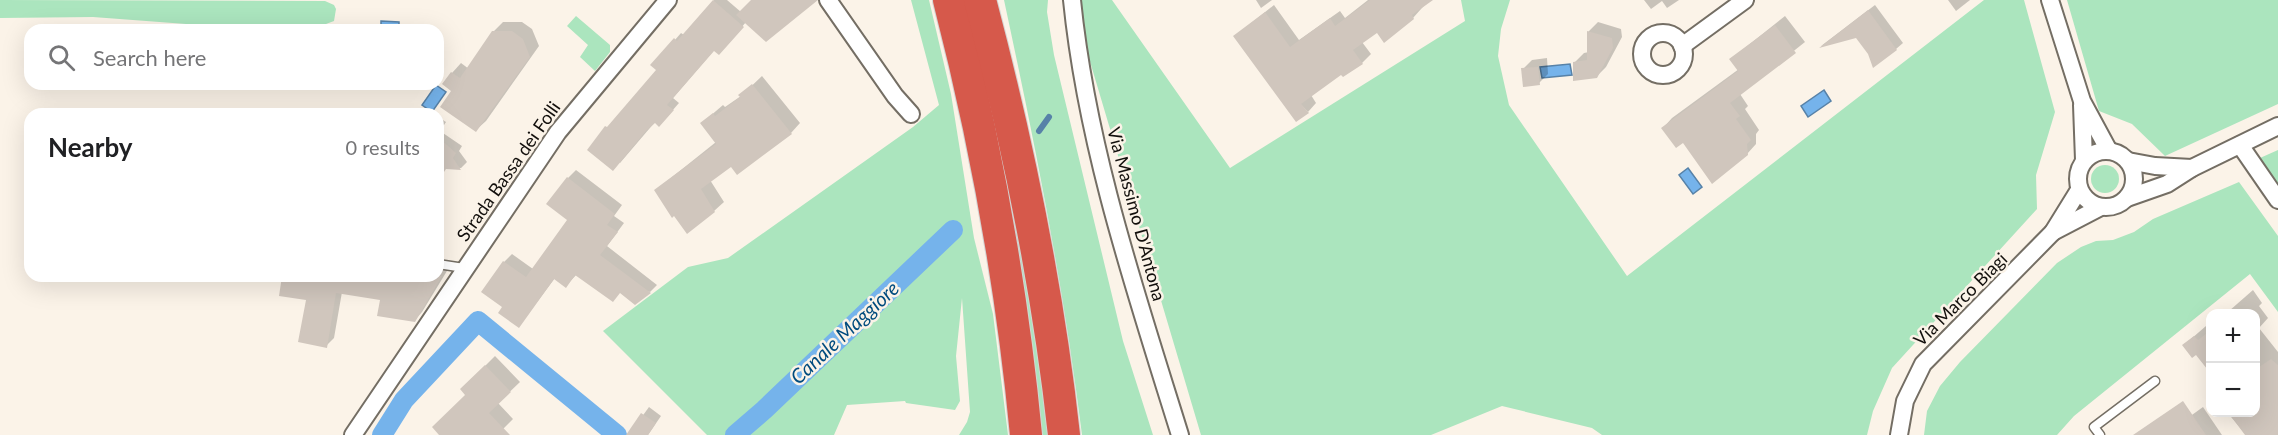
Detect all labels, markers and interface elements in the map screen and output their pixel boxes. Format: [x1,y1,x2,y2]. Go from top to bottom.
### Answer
search box [24,24,444,90]
icon: search [45,41,78,74]
text: Search here [93,44,206,71]
street label: Strada Bassa dei Folli [452,97,564,245]
street label: Via Massimo D'Antona [1103,125,1171,303]
text: Nearby [48,131,133,163]
text: 0 results [345,135,420,159]
street label: Via Marco Biagi [1909,248,2011,350]
water label: Canale Maggiore [785,276,903,388]
map controls [2206,309,2260,417]
button: + [2206,309,2260,363]
button: − [2206,363,2260,417]

